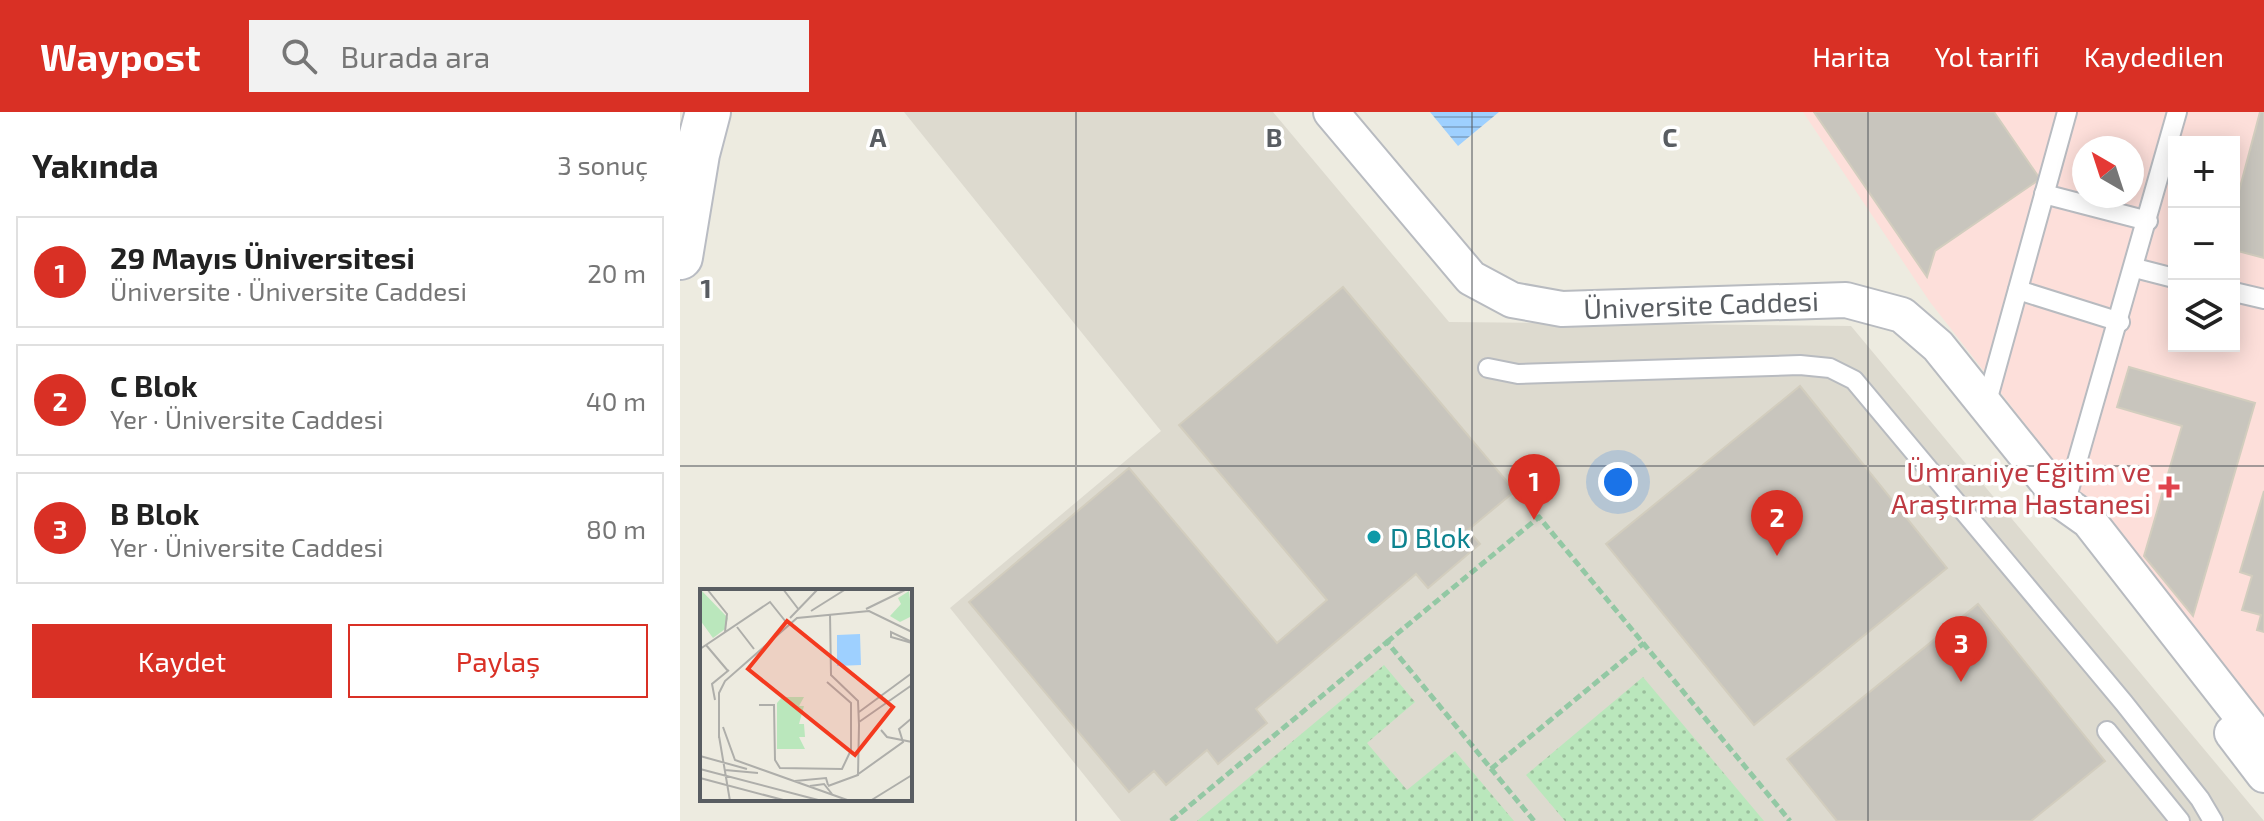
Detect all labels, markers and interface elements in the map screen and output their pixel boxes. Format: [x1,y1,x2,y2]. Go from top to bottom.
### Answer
search box [249,20,809,92]
text: Waypost [40,33,201,79]
icon: search [277,34,321,78]
text: Burada ara [341,38,490,74]
text: Harita [1812,39,1890,73]
text: Yol tarifi [1934,39,2040,73]
text: Kaydedilen [2084,39,2224,73]
text: A [870,121,887,152]
text: B [1266,121,1282,152]
text: C [1662,121,1678,152]
north arrow [2072,136,2144,208]
map controls [2168,136,2240,352]
button: + [2168,136,2240,208]
text: Yakında [32,144,159,185]
text: 3 sonuç [557,149,648,180]
button: − [2168,208,2240,280]
text: 29 Mayıs Üniversitesi [110,239,415,275]
text: 1 [54,257,66,288]
text: 20 m [587,257,646,288]
text: 1 [700,272,712,303]
text: Üniversite · Üniversite Caddesi [110,275,467,306]
button: layers [2168,280,2240,352]
street label: Üniversite Caddesi [1583,283,1819,325]
text: C Blok [110,367,198,403]
text: 2 [52,385,68,416]
text: 40 m [586,385,646,416]
text: Yer · Üniversite Caddesi [110,403,383,434]
pin: 1 [1508,454,1560,520]
place label: Ümraniye Eğitim ve Araştırma Hastanesi [1891,454,2151,521]
your location [1598,462,1638,502]
marker: Ümraniye Eğitim ve Araştırma Hastanesi [2158,476,2180,498]
pin: 2 [1751,490,1803,556]
text: B Blok [110,495,199,531]
text: 3 [53,513,67,544]
text: 80 m [586,513,646,544]
place label: D Blok [1390,520,1471,554]
marker: D Blok [1365,528,1383,546]
text: Yer · Üniversite Caddesi [110,531,383,562]
inset map [700,589,912,801]
pin: 3 [1935,616,1987,682]
button: Kaydet [32,624,332,698]
button: Paylaş [348,624,648,698]

